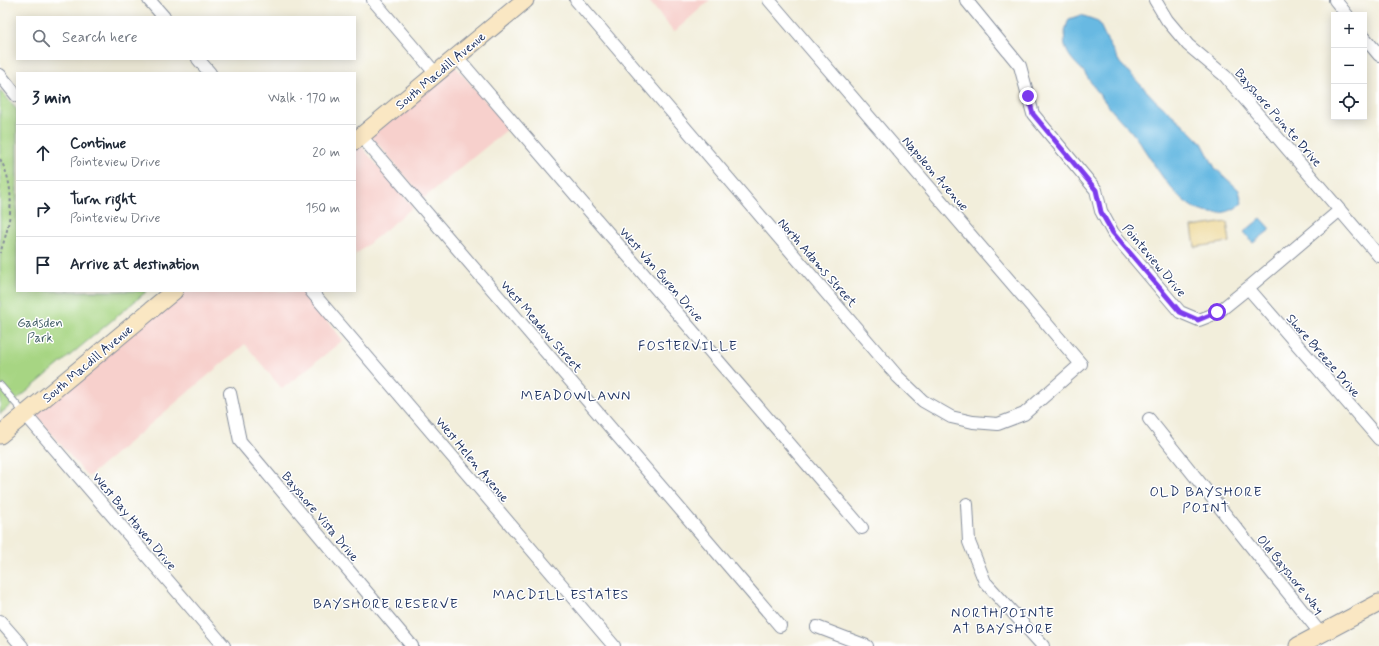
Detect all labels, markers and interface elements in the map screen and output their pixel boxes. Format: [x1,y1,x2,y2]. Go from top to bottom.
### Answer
map controls [1331,12,1367,120]
button: + [1331,12,1367,48]
search box [16,16,356,60]
icon: search [30,27,52,49]
text: Search here [62,28,138,48]
street label: South Macdill Avenue [392,28,490,114]
button: − [1331,48,1367,84]
street label: Bayshore Pointe Drive [1231,65,1325,171]
button: locate [1331,84,1367,120]
text: 3 min [32,87,71,109]
route end [1019,87,1037,105]
text: Walk · 170 m [268,90,340,107]
street label: Napoleon Avenue [898,133,972,215]
text: Continue [70,134,126,154]
icon: ahead [32,142,54,164]
text: 20 m [312,144,340,161]
text: Pointeview Drive [70,154,160,171]
text: Turn right [70,190,137,210]
icon: right [32,198,54,220]
text: 150 m [306,200,340,217]
text: Pointeview Drive [70,210,160,227]
street label: North Adams Street [773,215,860,311]
street label: Pointeview Drive [1118,221,1190,301]
street label: West Van Buren Drive [615,224,707,326]
icon: arrive [32,254,54,276]
text: Arrive at destination [70,255,199,275]
street label: West Meadow Street [496,277,586,377]
route start [1208,303,1226,321]
street label: Shore Breeze Drive [1282,311,1364,401]
park label: Gadsden Park [17,315,63,347]
street label: South Macdill Avenue [39,321,137,407]
district label: FOSTERVILLE [638,337,738,355]
district label: MEADOWLAWN [521,387,631,405]
street label: West Helen Avenue [431,414,513,506]
street label: Bayshore Vista Drive [277,469,362,565]
street label: West Bay Haven Drive [88,470,180,574]
district label: OLD BAYSHORE POINT [1149,483,1263,517]
street label: Old Bayshore Way [1252,532,1327,618]
district label: MACDILL ESTATES [493,586,629,604]
district label: BAYSHORE RESERVE [313,595,459,613]
district label: NORTHPOINTE AT BAYSHORE [951,604,1055,638]

